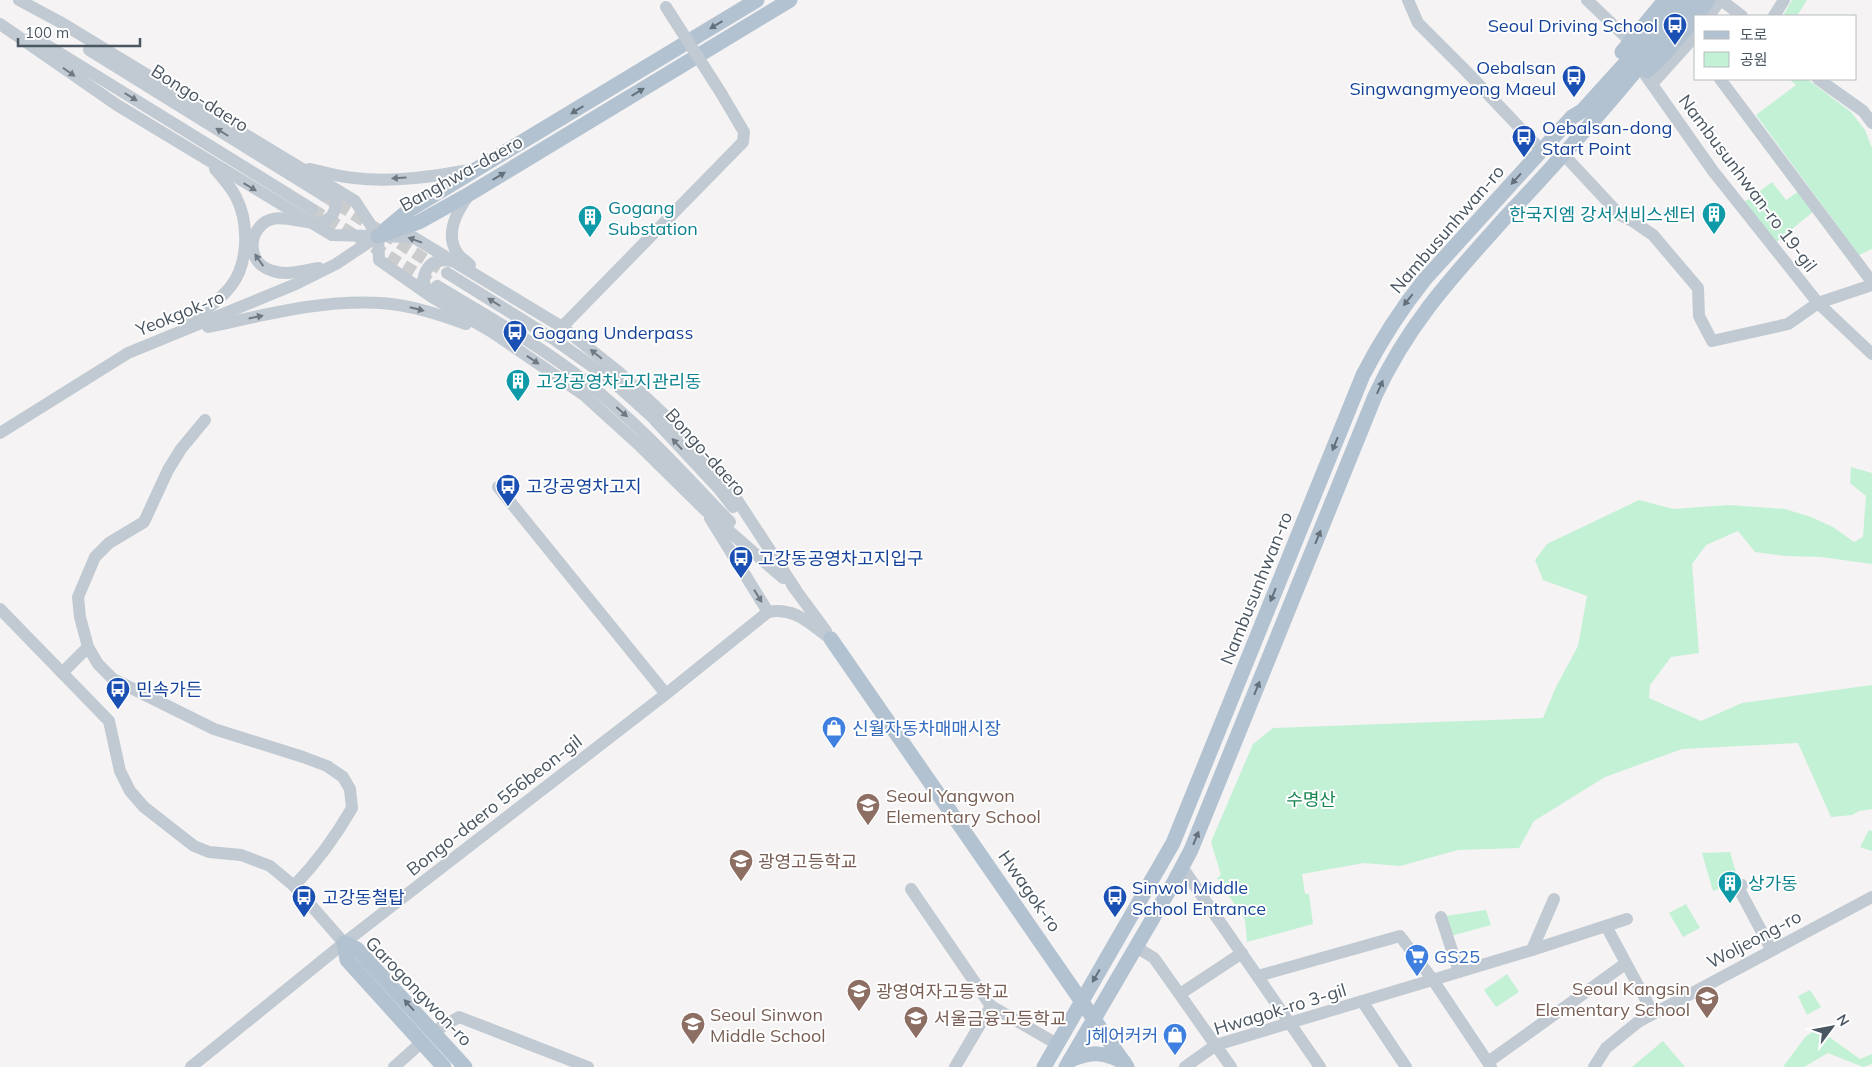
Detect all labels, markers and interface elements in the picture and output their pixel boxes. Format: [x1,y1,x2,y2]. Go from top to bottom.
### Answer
bus stop icon: Seoul Driving School [1662,12,1688,46]
place label: Seoul Driving School [1488,14,1658,37]
scale bar [18,15,140,47]
legend [1694,15,1857,80]
one-way arrow [709,21,722,30]
text: 100 m [25,23,69,42]
text: 도로 [1740,25,1768,44]
text: 공원 [1740,50,1768,69]
place label: Oebalsan Singwangmyeong Maeul [1349,56,1556,100]
street label: Bongo-daero [147,59,253,137]
bus stop icon: Oebalsan Singwangmyeong Maeul [1561,64,1587,98]
one-way arrow [62,67,76,77]
one-way arrow [632,87,645,96]
street label: Nambusunhwan-ro 19-gil [1674,90,1822,276]
one-way arrow [124,93,138,102]
one-way arrow [570,105,583,114]
place label: Oebalsan-dong Start Point [1542,116,1672,160]
bus stop icon: Oebalsan-dong Start Point [1511,124,1537,158]
one-way arrow [215,128,228,137]
street label: Banghwa-daero [395,130,527,216]
street label: Nambusunhwan-ro [1385,160,1509,298]
one-way arrow [493,171,506,180]
one-way arrow [1510,172,1522,184]
one-way arrow [391,175,407,183]
one-way arrow [244,182,257,191]
place label: Gogang Substation [608,196,698,240]
building icon: 한국지엠 강서서비스센터 [1701,201,1727,235]
place label: 한국지엠 강서서비스센터 [1509,203,1696,226]
building icon: Gogang Substation [577,204,603,238]
one-way arrow [407,236,422,244]
one-way arrow [254,253,264,266]
street label: Yeokgok-ro [132,285,227,341]
one-way arrow [1403,293,1414,306]
one-way arrow [487,297,501,307]
one-way arrow [409,305,424,313]
one-way arrow [248,313,264,321]
bus stop icon: Gogang Underpass [502,319,528,353]
place label: Gogang Underpass [532,321,694,344]
one-way arrow [590,349,603,360]
one-way arrow [526,355,539,365]
building icon: 고강공영차고지관리동 [505,368,531,402]
place label: 고강공영차고지관리동 [536,370,702,393]
one-way arrow [1376,380,1384,394]
street label: Bongo-daero [660,403,752,501]
one-way arrow [615,406,628,417]
one-way arrow [1330,437,1338,451]
one-way arrow [671,438,683,450]
bus stop icon: 고강공영차고지 [495,473,521,507]
place label: 고강공영차고지 [526,475,642,498]
street label: Nambusunhwan-ro [1215,508,1297,668]
one-way arrow [1314,529,1322,544]
bus stop icon: 고강동공영차고지입구 [728,545,754,579]
place label: 고강동공영차고지입구 [758,547,924,570]
one-way arrow [1269,588,1277,602]
one-way arrow [753,590,763,603]
bus stop icon: 민속가든 [105,676,131,710]
place label: 민속가든 [136,678,202,701]
one-way arrow [1253,680,1261,695]
shop icon: 신월자동차매매시장 [821,715,847,749]
place label: 신월자동차매매시장 [852,717,1001,740]
street label: Bongo-daero 556beon-gil [402,729,586,881]
place label: Seoul Yangwon Elementary School [886,784,1041,828]
park label: 수명산 [1286,788,1336,811]
school or university icon: Seoul Yangwon Elementary School [855,792,881,826]
one-way arrow [1192,831,1200,845]
street label: Hwagok-ro [994,846,1066,936]
school or university icon: 광영고등학교 [728,848,754,882]
place label: 광영고등학교 [758,850,857,873]
building icon: 상가동 [1717,870,1743,904]
place label: 상가동 [1748,872,1798,895]
place label: Sinwol Middle School Entrance [1132,876,1266,920]
bus stop icon: 고강동철탑 [291,884,317,918]
bus stop icon: Sinwol Middle School Entrance [1102,884,1128,918]
place label: 고강동철탑 [322,886,405,909]
street label: Woljeong-ro [1703,905,1805,973]
street label: Garogongwon-ro [361,931,477,1051]
supermarket icon: GS25 [1404,943,1430,977]
place label: GS25 [1434,945,1480,968]
one-way arrow [1092,969,1101,982]
place label: Seoul Kangsin Elementary School [1535,977,1690,1021]
school or university icon: 광영여자고등학교 [846,978,872,1012]
street label: Hwagok-ro 3-gil [1211,978,1349,1040]
place label: 광영여자고등학교 [876,980,1008,1003]
school or university icon: Seoul Kangsin Elementary School [1694,985,1720,1019]
one-way arrow [403,1000,415,1012]
north arrow [1807,1002,1857,1052]
place label: Seoul Sinwon Middle School [710,1003,826,1047]
school or university icon: 서울금융고등학교 [903,1005,929,1039]
place label: 서울금융고등학교 [934,1007,1066,1030]
school or university icon: Seoul Sinwon Middle School [680,1011,706,1045]
text: N [1833,1011,1853,1029]
shop icon: J헤어커커 [1162,1022,1188,1056]
place label: J헤어커커 [1086,1024,1158,1047]

